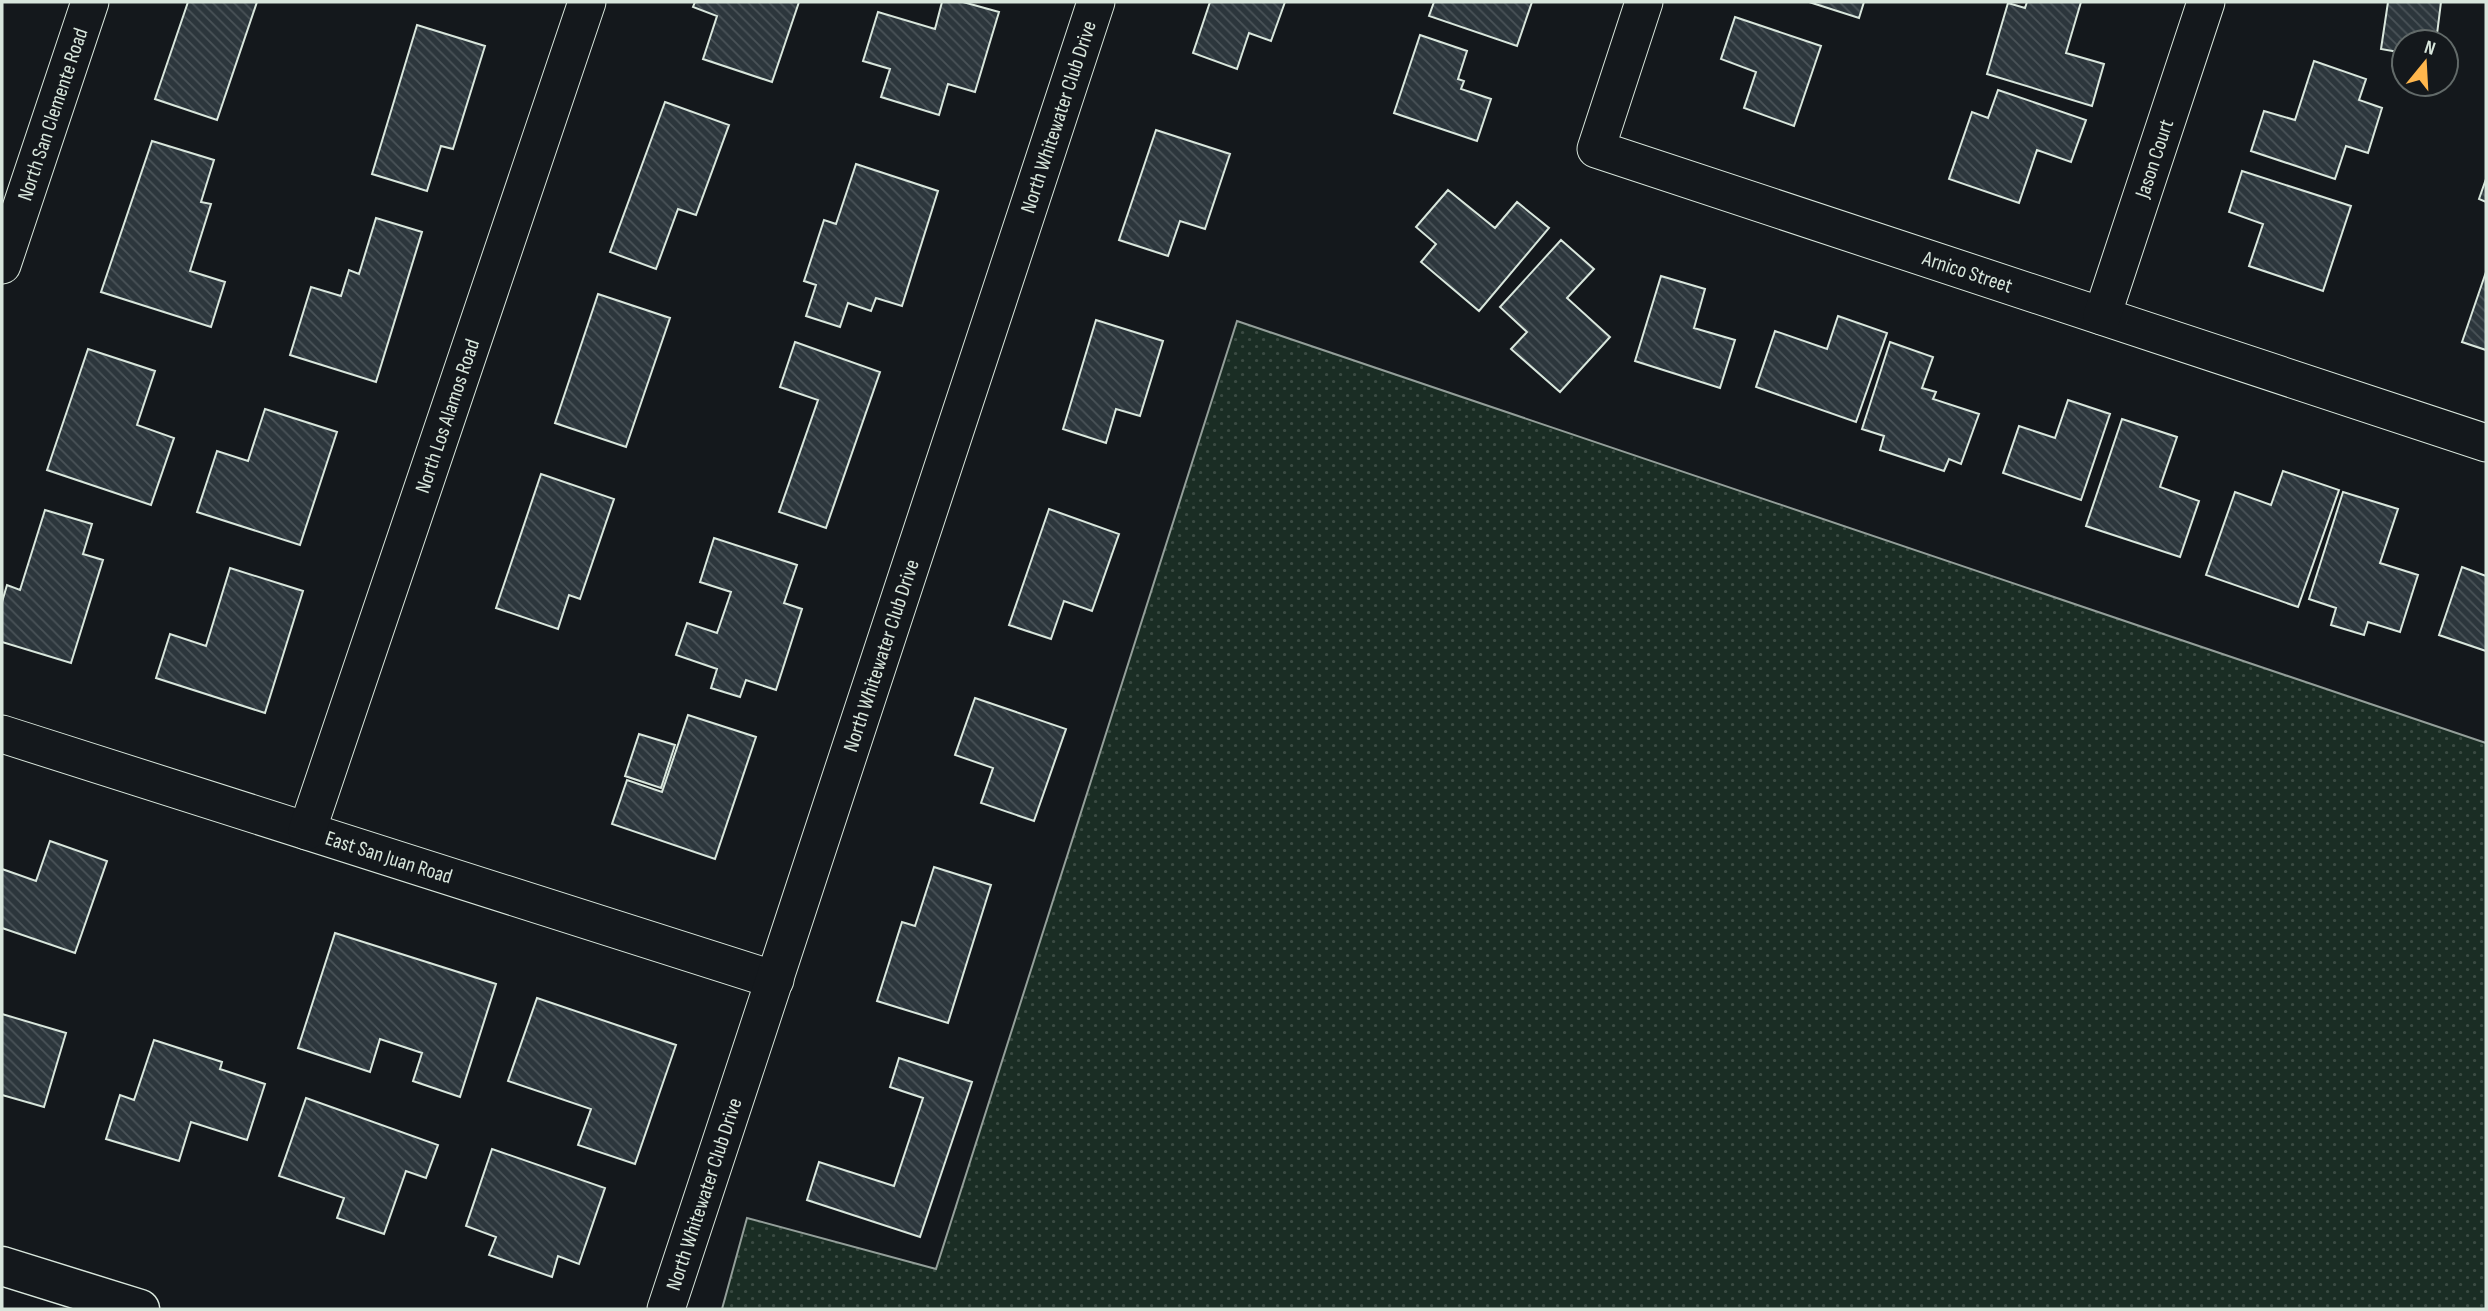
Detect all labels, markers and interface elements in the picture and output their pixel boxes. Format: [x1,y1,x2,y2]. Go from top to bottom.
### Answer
street label: North Whitewater Club Drive [1015,18,1102,216]
street label: North San Clemente Road [12,25,93,204]
north arrow [2390,28,2460,98]
text: N [2421,36,2438,61]
street label: Jason Court [2130,116,2179,202]
street label: Arnico Street [1918,245,2016,299]
street label: North Los Alamos Road [410,336,485,496]
street label: North Whitewater Club Drive [838,556,925,755]
street label: East San Juan Road [322,826,455,889]
street label: North Whitewater Club Drive [661,1095,748,1294]

